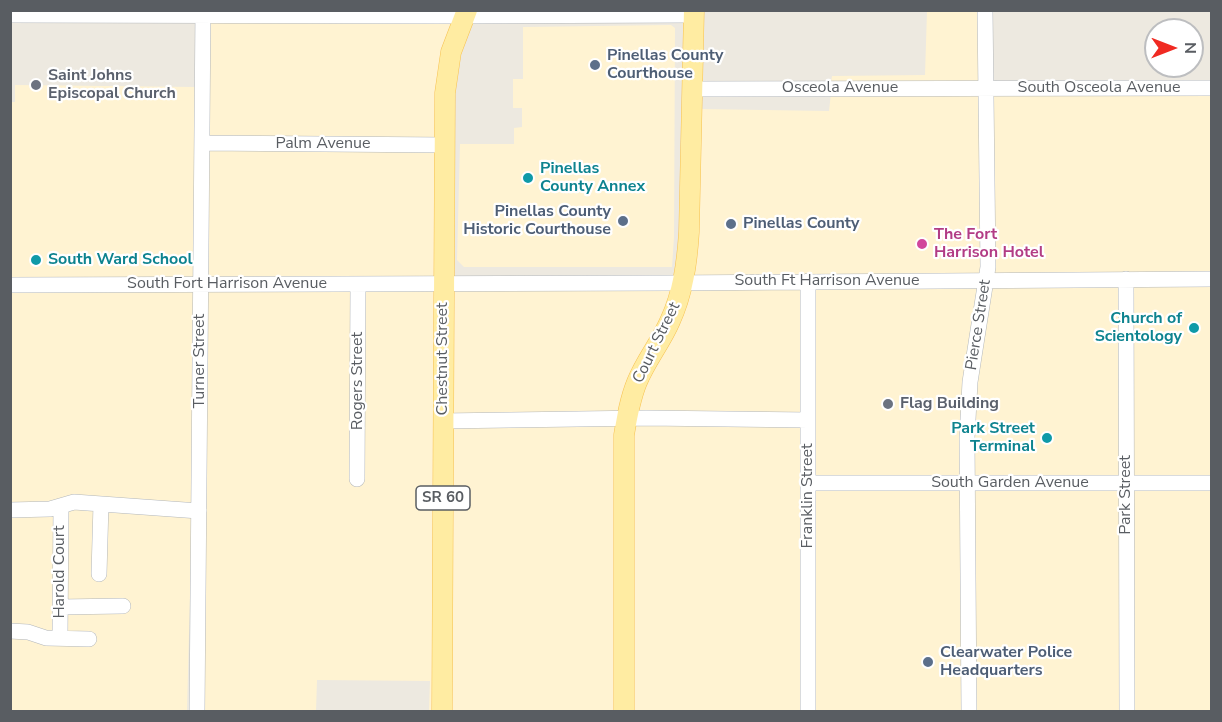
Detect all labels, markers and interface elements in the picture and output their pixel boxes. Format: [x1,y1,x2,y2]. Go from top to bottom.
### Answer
north arrow [1144,18,1204,78]
text: N [1179,42,1201,54]
place label: Pinellas County Courthouse [607,46,723,84]
marker: Pinellas County Courthouse [588,58,602,72]
place label: Saint Johns Episcopal Church [48,66,176,104]
marker: Saint Johns Episcopal Church [29,78,43,92]
street label: Osceola Avenue [782,78,898,98]
street label: South Osceola Avenue [1018,78,1180,98]
street label: Palm Avenue [275,134,371,154]
place label: Pinellas County Annex [540,159,645,197]
marker: Pinellas County Annex [521,171,535,185]
place label: Pinellas County Historic Courthouse [463,202,611,240]
marker: Pinellas County Historic Courthouse [616,214,630,228]
place label: Pinellas County [743,214,859,234]
marker: Pinellas County [724,217,738,231]
place label: The Fort Harrison Hotel [934,225,1044,263]
marker: The Fort Harrison Hotel [915,237,929,251]
place label: South Ward School [48,250,193,270]
marker: South Ward School [29,253,43,267]
street label: South Ft Harrison Avenue [734,271,920,291]
street label: South Fort Harrison Avenue [127,274,327,294]
street label: Pierce Street [962,278,996,372]
street label: Court Street [629,299,685,387]
street label: Chestnut Street [433,302,453,416]
place label: Church of Scientology [1095,309,1182,347]
street label: Turner Street [190,314,210,408]
marker: Church of Scientology [1187,321,1201,335]
street label: Rogers Street [348,332,368,430]
place label: Flag Building [900,394,999,414]
marker: Flag Building [881,397,895,411]
place label: Park Street Terminal [951,419,1035,457]
marker: Park Street Terminal [1040,431,1054,445]
street label: Franklin Street [798,443,818,549]
street label: Park Street [1116,455,1136,535]
street label: South Garden Avenue [931,473,1089,493]
road number: SR 60 [416,486,470,510]
street label: Harold Court [50,525,70,619]
place label: Clearwater Police Headquarters [940,643,1072,681]
marker: Clearwater Police Headquarters [921,655,935,669]

